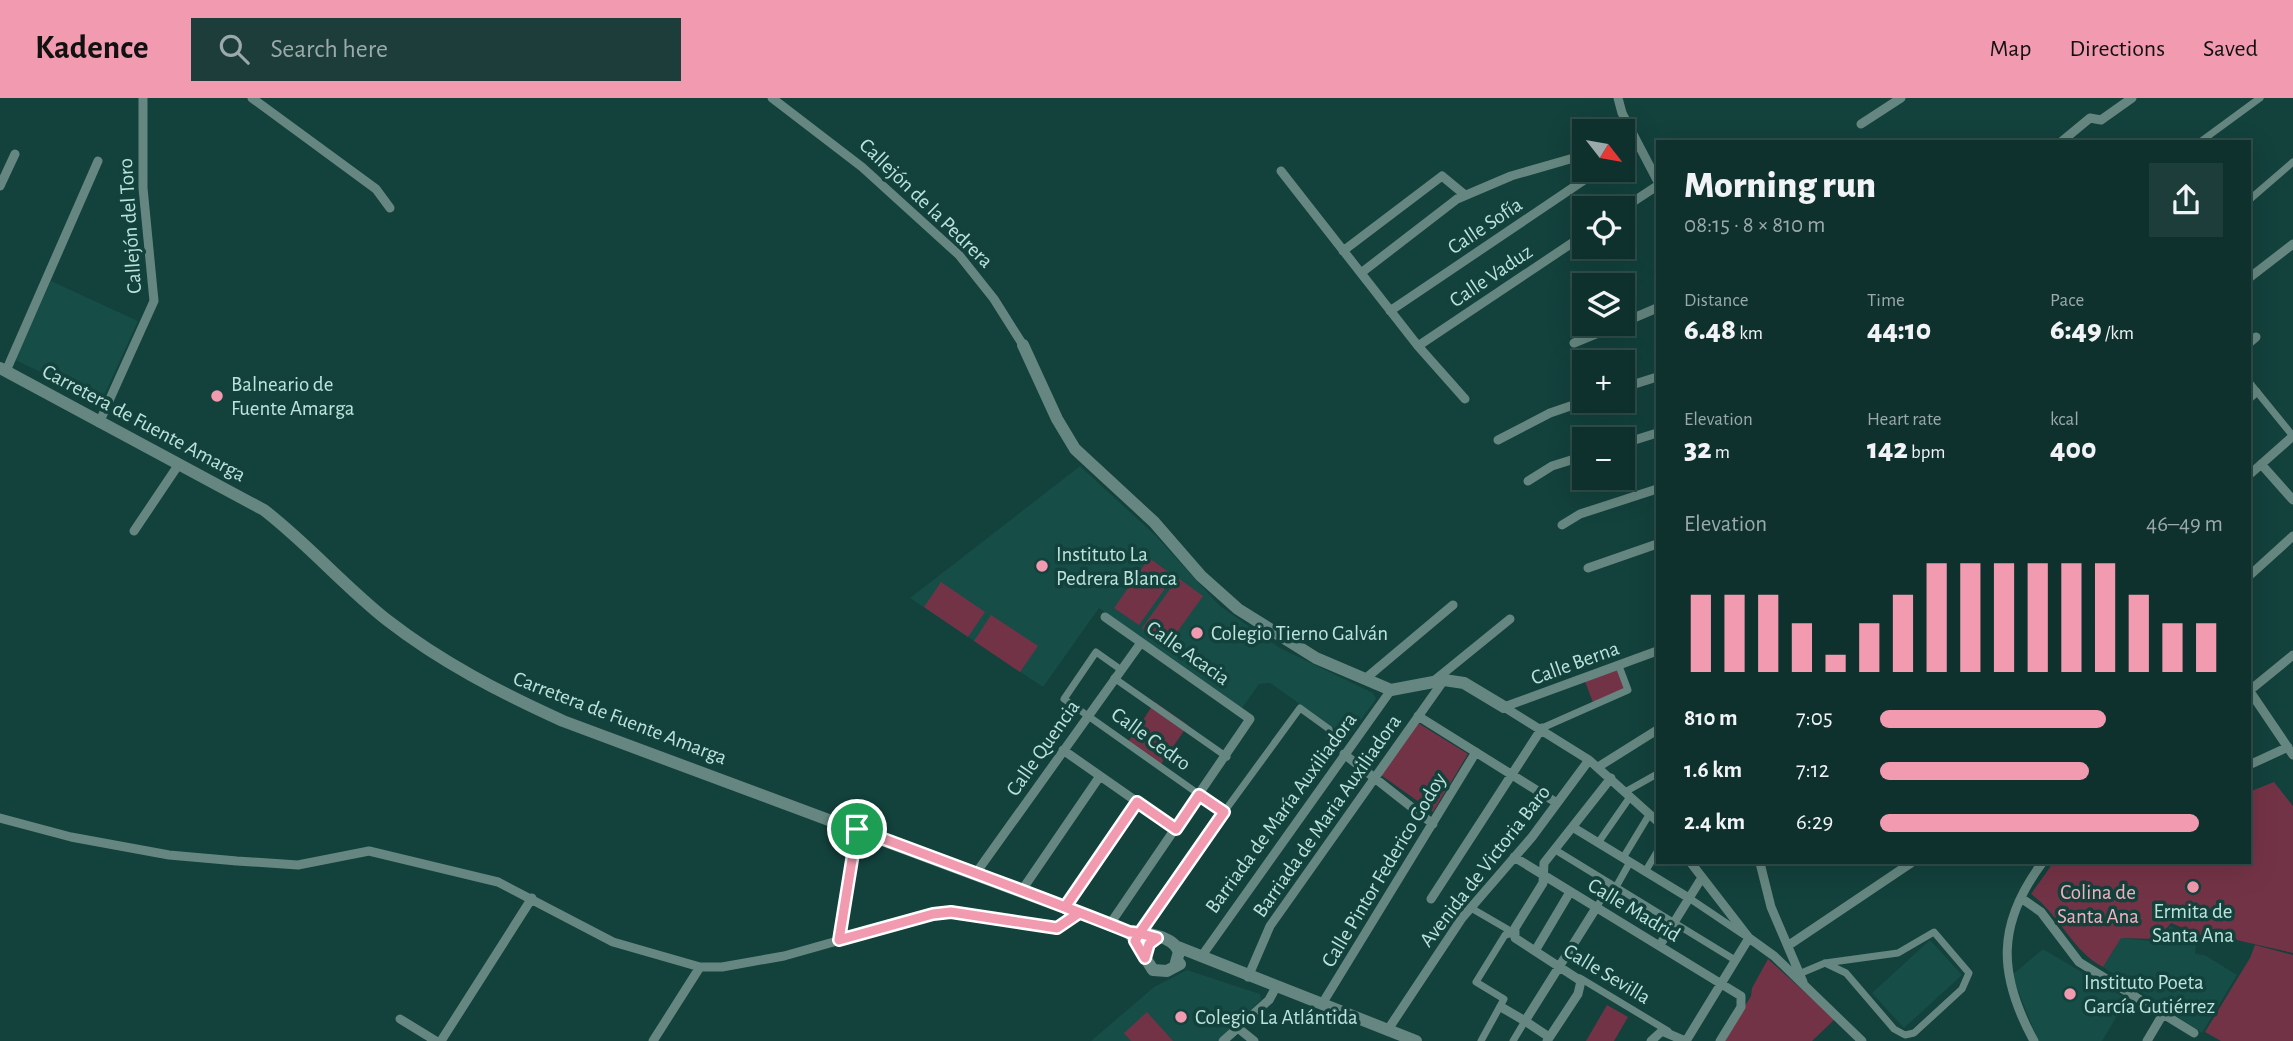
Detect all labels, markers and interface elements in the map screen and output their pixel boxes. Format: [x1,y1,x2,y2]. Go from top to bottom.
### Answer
search box [191,18,681,81]
icon: search [215,30,253,68]
text: Kadence [35,32,149,65]
text: Search here [271,36,388,62]
text: Map [1989,37,2031,61]
text: Directions [2069,37,2165,61]
text: Saved [2203,37,2258,61]
north arrow [1572,119,1634,182]
map controls [1572,119,1635,490]
street label: Callejón de la Pedrera [855,134,997,272]
street label: Callejón del Toro [115,157,145,295]
button: share [2149,163,2223,237]
text: Morning run [1684,167,1876,205]
street label: Calle Sofía [1444,193,1526,258]
button: locate [1572,196,1635,259]
text: 08:15 · 8 × 810 m [1684,214,1825,237]
street label: Calle Vaduz [1446,241,1536,311]
button: layers [1572,273,1635,336]
text: Distance [1684,291,1748,310]
text: Time [1867,291,1905,310]
text: Pace [2050,291,2084,310]
text: 6.48 [1684,315,1736,345]
text: 44:10 [1867,315,1931,345]
text: 6:49 [2050,315,2102,345]
text: km [1736,324,1763,343]
text: /km [2102,324,2134,343]
button: + [1572,350,1635,413]
street label: Carretera de Fuente Amarga [39,360,249,486]
place label: Balneario de Fuente Amarga [231,374,355,419]
marker: Balneario de Fuente Amarga [209,388,225,404]
text: Elevation [1684,410,1753,429]
text: Heart rate [1867,410,1942,429]
text: kcal [2050,410,2079,429]
button: − [1572,427,1635,490]
text: 32 [1684,434,1712,464]
text: 142 [1867,434,1908,464]
text: 400 [2050,434,2097,464]
text: m [1712,443,1730,462]
text: bpm [1908,443,1945,462]
text: Elevation [1684,513,1767,536]
text: 46–49 m [2146,513,2223,536]
place label: Instituto La Pedrera Blanca [1056,544,1177,589]
marker: Instituto La Pedrera Blanca [1034,558,1050,574]
street label: Calle Acacia [1143,617,1234,689]
place label: Colegio Tierno Galván [1211,623,1388,644]
marker: Colegio Tierno Galván [1189,625,1205,641]
street label: Calle Berna [1528,637,1622,689]
street label: Carretera de Fuente Amarga [510,668,730,769]
street label: Calle Quencia [1002,696,1084,800]
street label: Calle Cedro [1107,703,1195,775]
text: 810 m [1684,707,1738,730]
text: 7:05 [1796,707,1833,730]
street label: Barriada de María Auxiliadora [1201,709,1361,917]
street label: Barriada de Maria Auxiliadora [1249,711,1405,921]
text: 1.6 km [1684,759,1742,782]
text: 7:12 [1796,759,1829,782]
street label: Calle Pintor Federico Godoy [1318,769,1450,971]
street label: Avenida de Victoria Baro [1416,781,1554,951]
pin [827,799,887,859]
icon: arrive [838,810,876,848]
text: 2.4 km [1684,811,1745,834]
text: 6:29 [1796,811,1833,834]
street label: Calle Madrid [1584,874,1684,946]
marker: Ermita de Santa Ana [2185,879,2201,895]
park label: Colina de Santa Ana [2057,882,2139,927]
place label: Ermita de Santa Ana [2152,901,2234,946]
street label: Calle Sevilla [1560,940,1654,1008]
place label: Instituto Poeta García Gutiérrez [2084,972,2215,1017]
marker: Instituto Poeta García Gutiérrez [2062,986,2078,1002]
place label: Colegio La Atlántida [1195,1007,1358,1028]
marker: Colegio La Atlántida [1173,1009,1189,1025]

